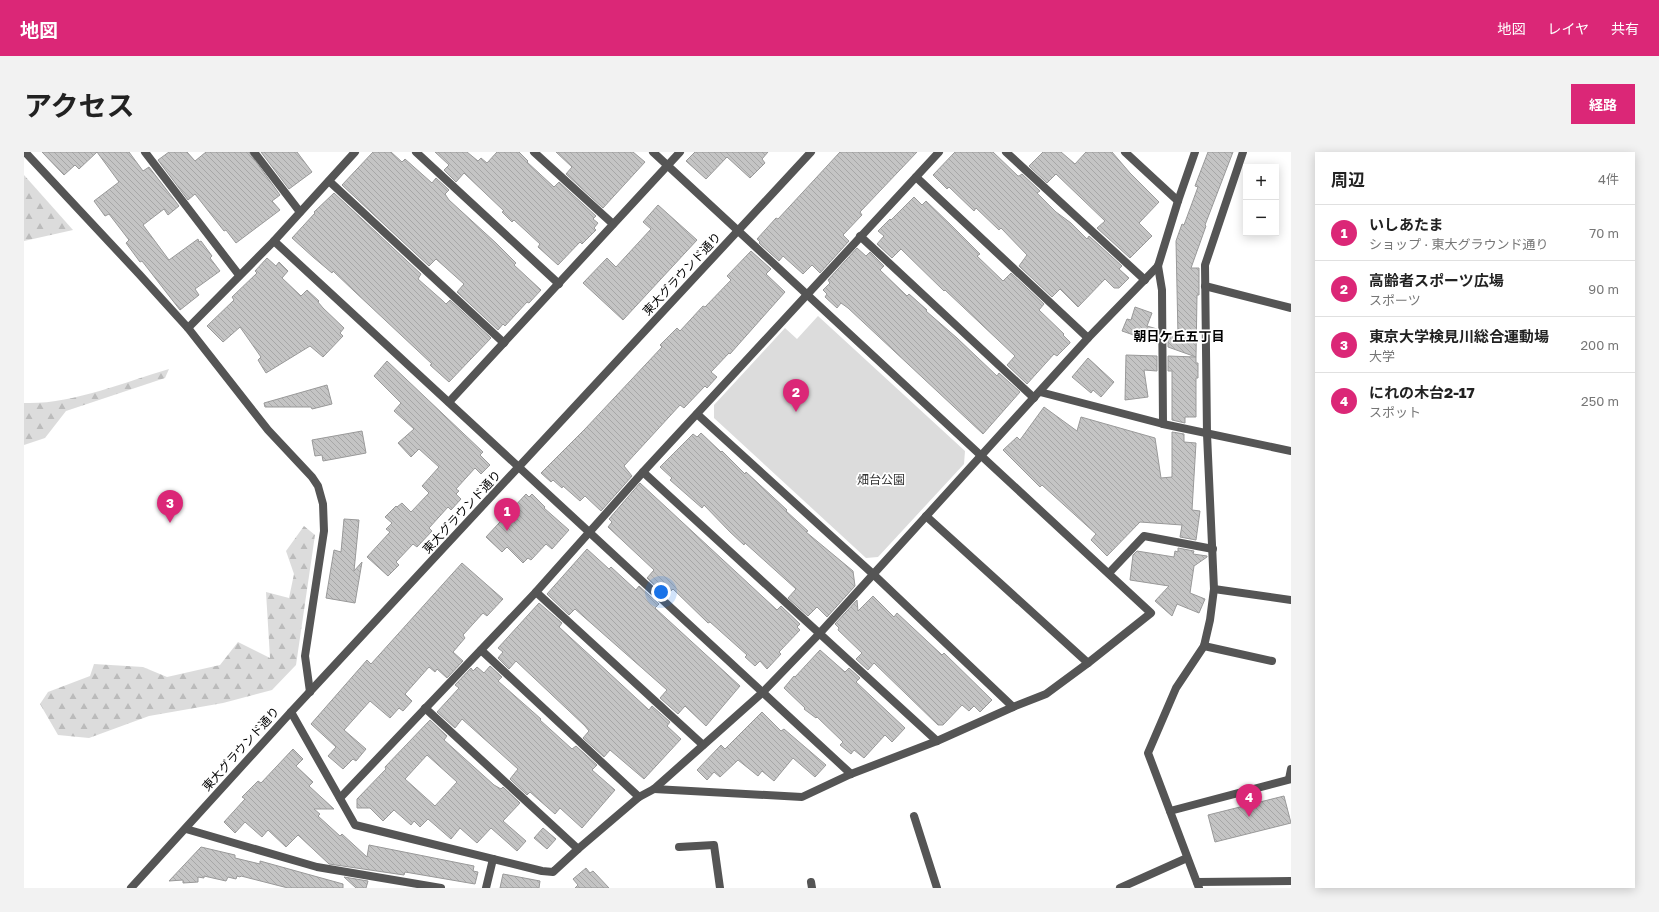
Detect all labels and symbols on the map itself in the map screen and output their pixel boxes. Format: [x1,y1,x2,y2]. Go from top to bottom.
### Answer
street label: 東大グラウンド通り [639,229,724,318]
district label: 朝日ケ丘五丁目 [1133,328,1225,344]
pin: 2 [783,379,809,412]
street label: 東大グラウンド通り [419,467,504,556]
park label: 畑台公園 [857,472,905,487]
pin: 3 [157,490,183,523]
pin: 1 [494,498,520,531]
your location [651,582,671,602]
street label: 東大グラウンド通り [199,704,282,794]
pin: 4 [1236,784,1262,817]

